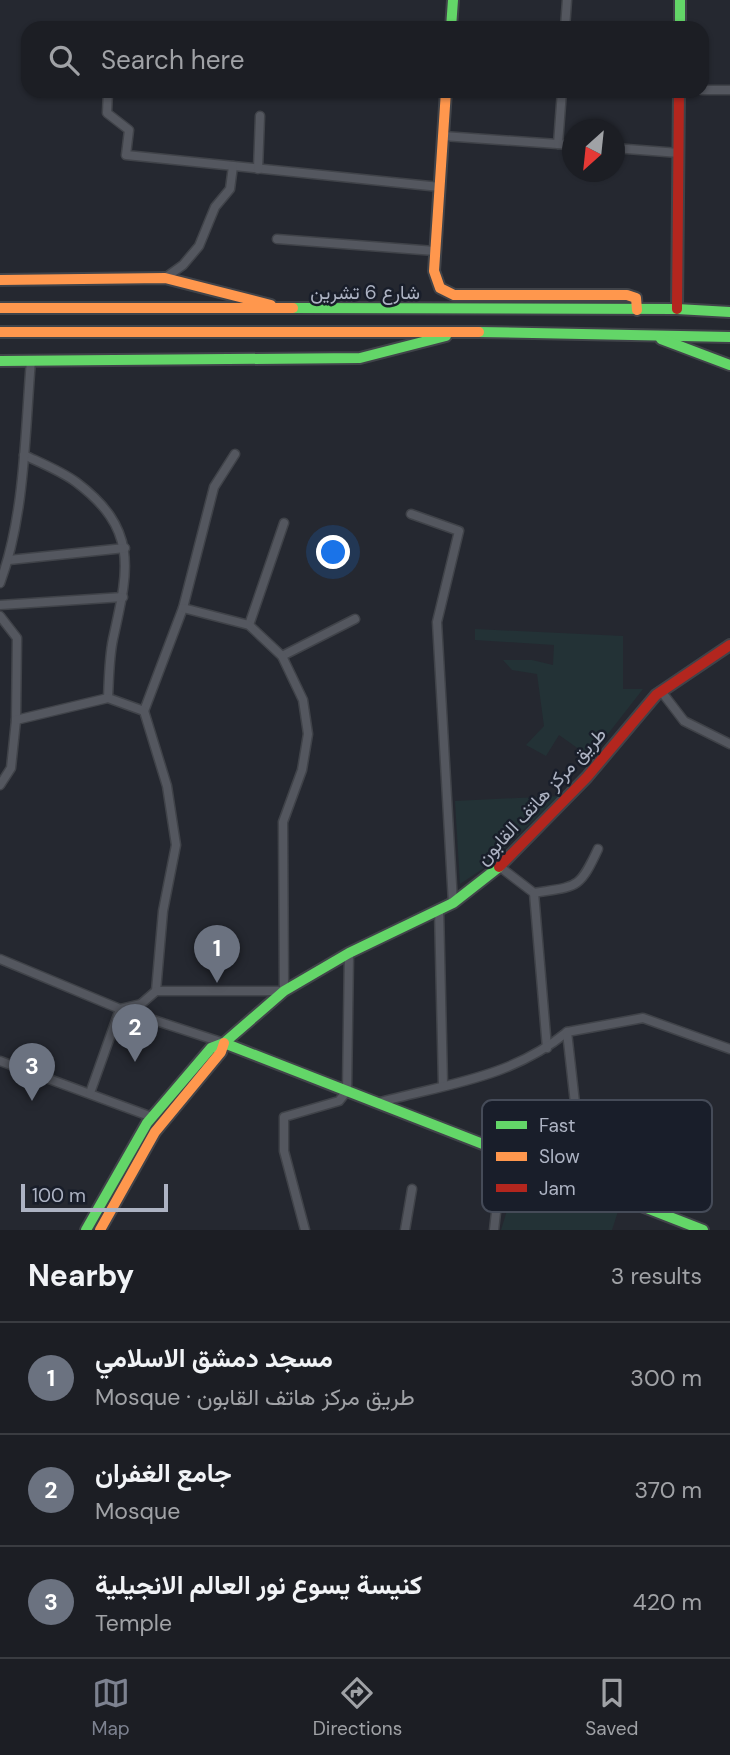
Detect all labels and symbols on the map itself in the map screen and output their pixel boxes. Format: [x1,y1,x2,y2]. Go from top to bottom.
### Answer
north arrow [562,119,625,182]
street label: شارع 6 تشرين [310,280,420,305]
your location [316,535,350,569]
street label: طريق مركز هاتف القابون [471,722,612,871]
pin: 1 [194,925,240,983]
pin: 2 [112,1004,158,1062]
pin: 3 [9,1043,55,1101]
legend [482,1100,712,1212]
text: Fast [539,1113,575,1138]
text: Slow [539,1144,580,1169]
text: Jam [539,1176,576,1201]
scale bar [21,1181,168,1213]

